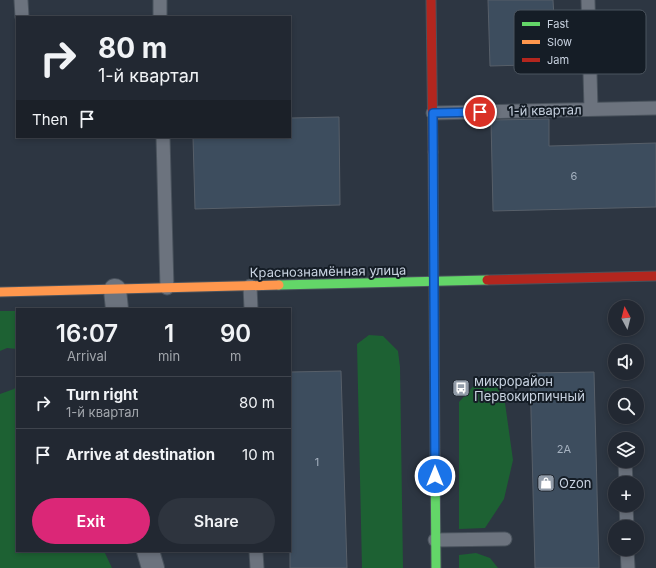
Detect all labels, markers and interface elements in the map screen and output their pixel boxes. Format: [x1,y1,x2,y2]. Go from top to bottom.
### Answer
legend [514,10,646,74]
text: Fast [547,17,569,31]
text: 80 m [98,31,167,65]
icon: right [32,32,84,84]
text: Slow [547,35,572,49]
text: Jam [547,53,569,67]
text: 1-й квартал [98,65,199,86]
pin [463,95,497,129]
icon: arrive [469,101,491,123]
street label: 1-й квартал [508,101,582,119]
icon: arrive [76,108,98,130]
text: Then [32,110,68,129]
house number: 6 [571,169,578,183]
street label: Краснознамённая улица [250,262,406,280]
north arrow [608,300,644,336]
map controls [608,300,644,556]
text: 16:07 [56,319,118,348]
text: 1 [164,319,174,348]
text: 90 [220,319,251,348]
button: sound [608,344,644,380]
text: Arrival [67,348,107,364]
text: min [158,348,180,364]
text: m [230,348,241,364]
place label: микрорайон Первокирпичный [474,373,585,404]
bus stop icon: микрорайон Первокирпичный [451,378,471,398]
text: Turn right [66,385,138,404]
button: search [608,388,644,424]
icon: right [32,392,54,414]
text: 80 m [239,393,275,412]
text: 1-й квартал [66,404,139,420]
button: layers [608,432,644,468]
house number: 2А [557,442,572,456]
icon: arrive [32,444,54,466]
text: Arrive at destination [66,445,215,464]
text: 10 m [242,445,275,464]
house number: 1 [315,455,319,469]
position arrow [414,455,456,497]
shop icon: Ozon [536,473,556,493]
place label: Ozon [559,475,591,491]
button: + [608,476,644,512]
button: Exit [32,498,150,544]
button: Share [158,498,275,544]
button: − [608,520,644,556]

